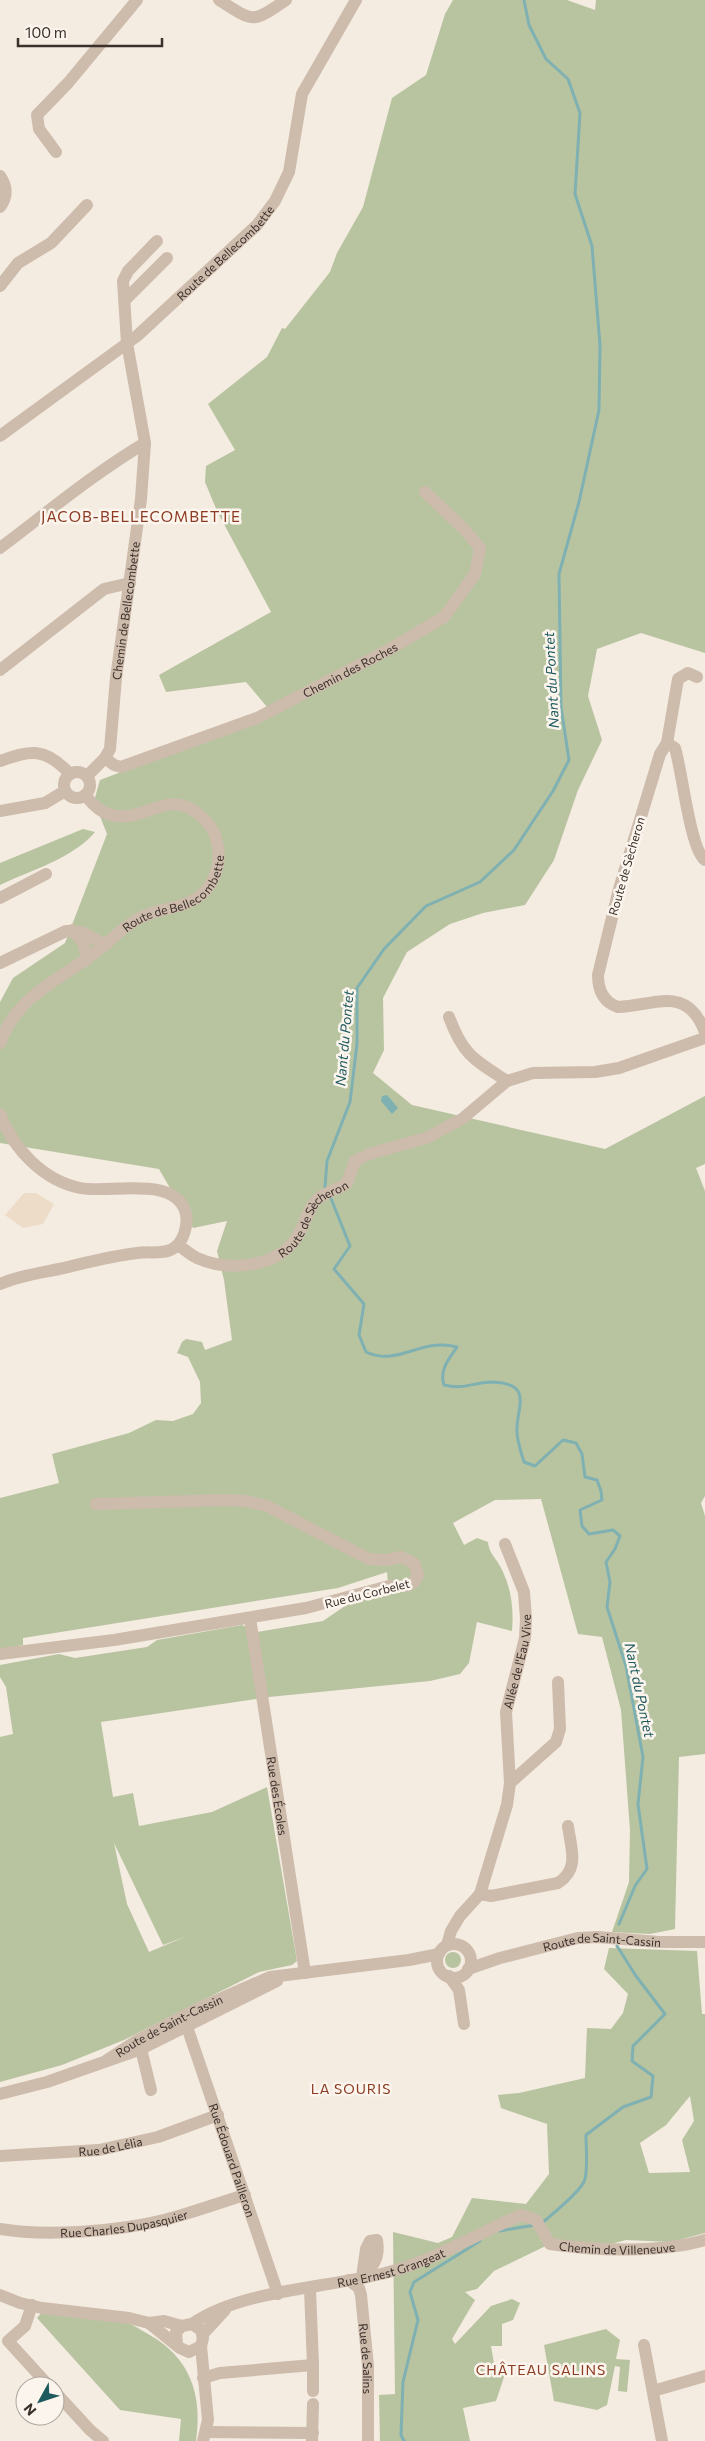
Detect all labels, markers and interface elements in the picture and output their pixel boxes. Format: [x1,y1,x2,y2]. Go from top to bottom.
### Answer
scale bar [18,15,161,47]
text: 100 m [25,23,67,41]
street label: Route de Bellecombette [174,202,276,303]
district label: JACOB-BELLECOMBETTE [41,507,241,525]
street label: Chemin de Bellecombette [109,541,142,681]
water label: Nant du Pontet [540,631,562,729]
street label: Chemin des Roches [300,639,400,700]
street label: Route de Sècheron [605,815,647,917]
street label: Route de Bellecombette [119,855,226,934]
water label: Nant du Pontet [331,989,357,1087]
street label: Route de Sècheron [275,1177,351,1260]
street label: Rue du Corbelet [323,1576,411,1610]
street label: Allée de l'Eau Vive [500,1614,533,1710]
water label: Nant du Pontet [622,1641,658,1739]
street label: Rue des Écoles [265,1756,291,1836]
street label: Route de Saint-Cassin [541,1930,662,1954]
street label: Route de Saint-Cassin [113,1992,225,2060]
district label: LA SOURIS [311,2080,391,2097]
street label: Rue Édouard Pailleron [206,2101,258,2219]
street label: Rue de Lélia [78,2134,144,2158]
street label: Rue Charles Dupasquier [60,2207,190,2240]
street label: Chemin de Villeneuve [558,2238,676,2257]
street label: Rue Ernest Grangeat [336,2245,447,2289]
street label: Rue de Salins [357,2323,375,2394]
district label: CHÂTEAU SALINS [476,2361,606,2378]
north arrow [15,2376,65,2426]
text: N [20,2400,40,2419]

